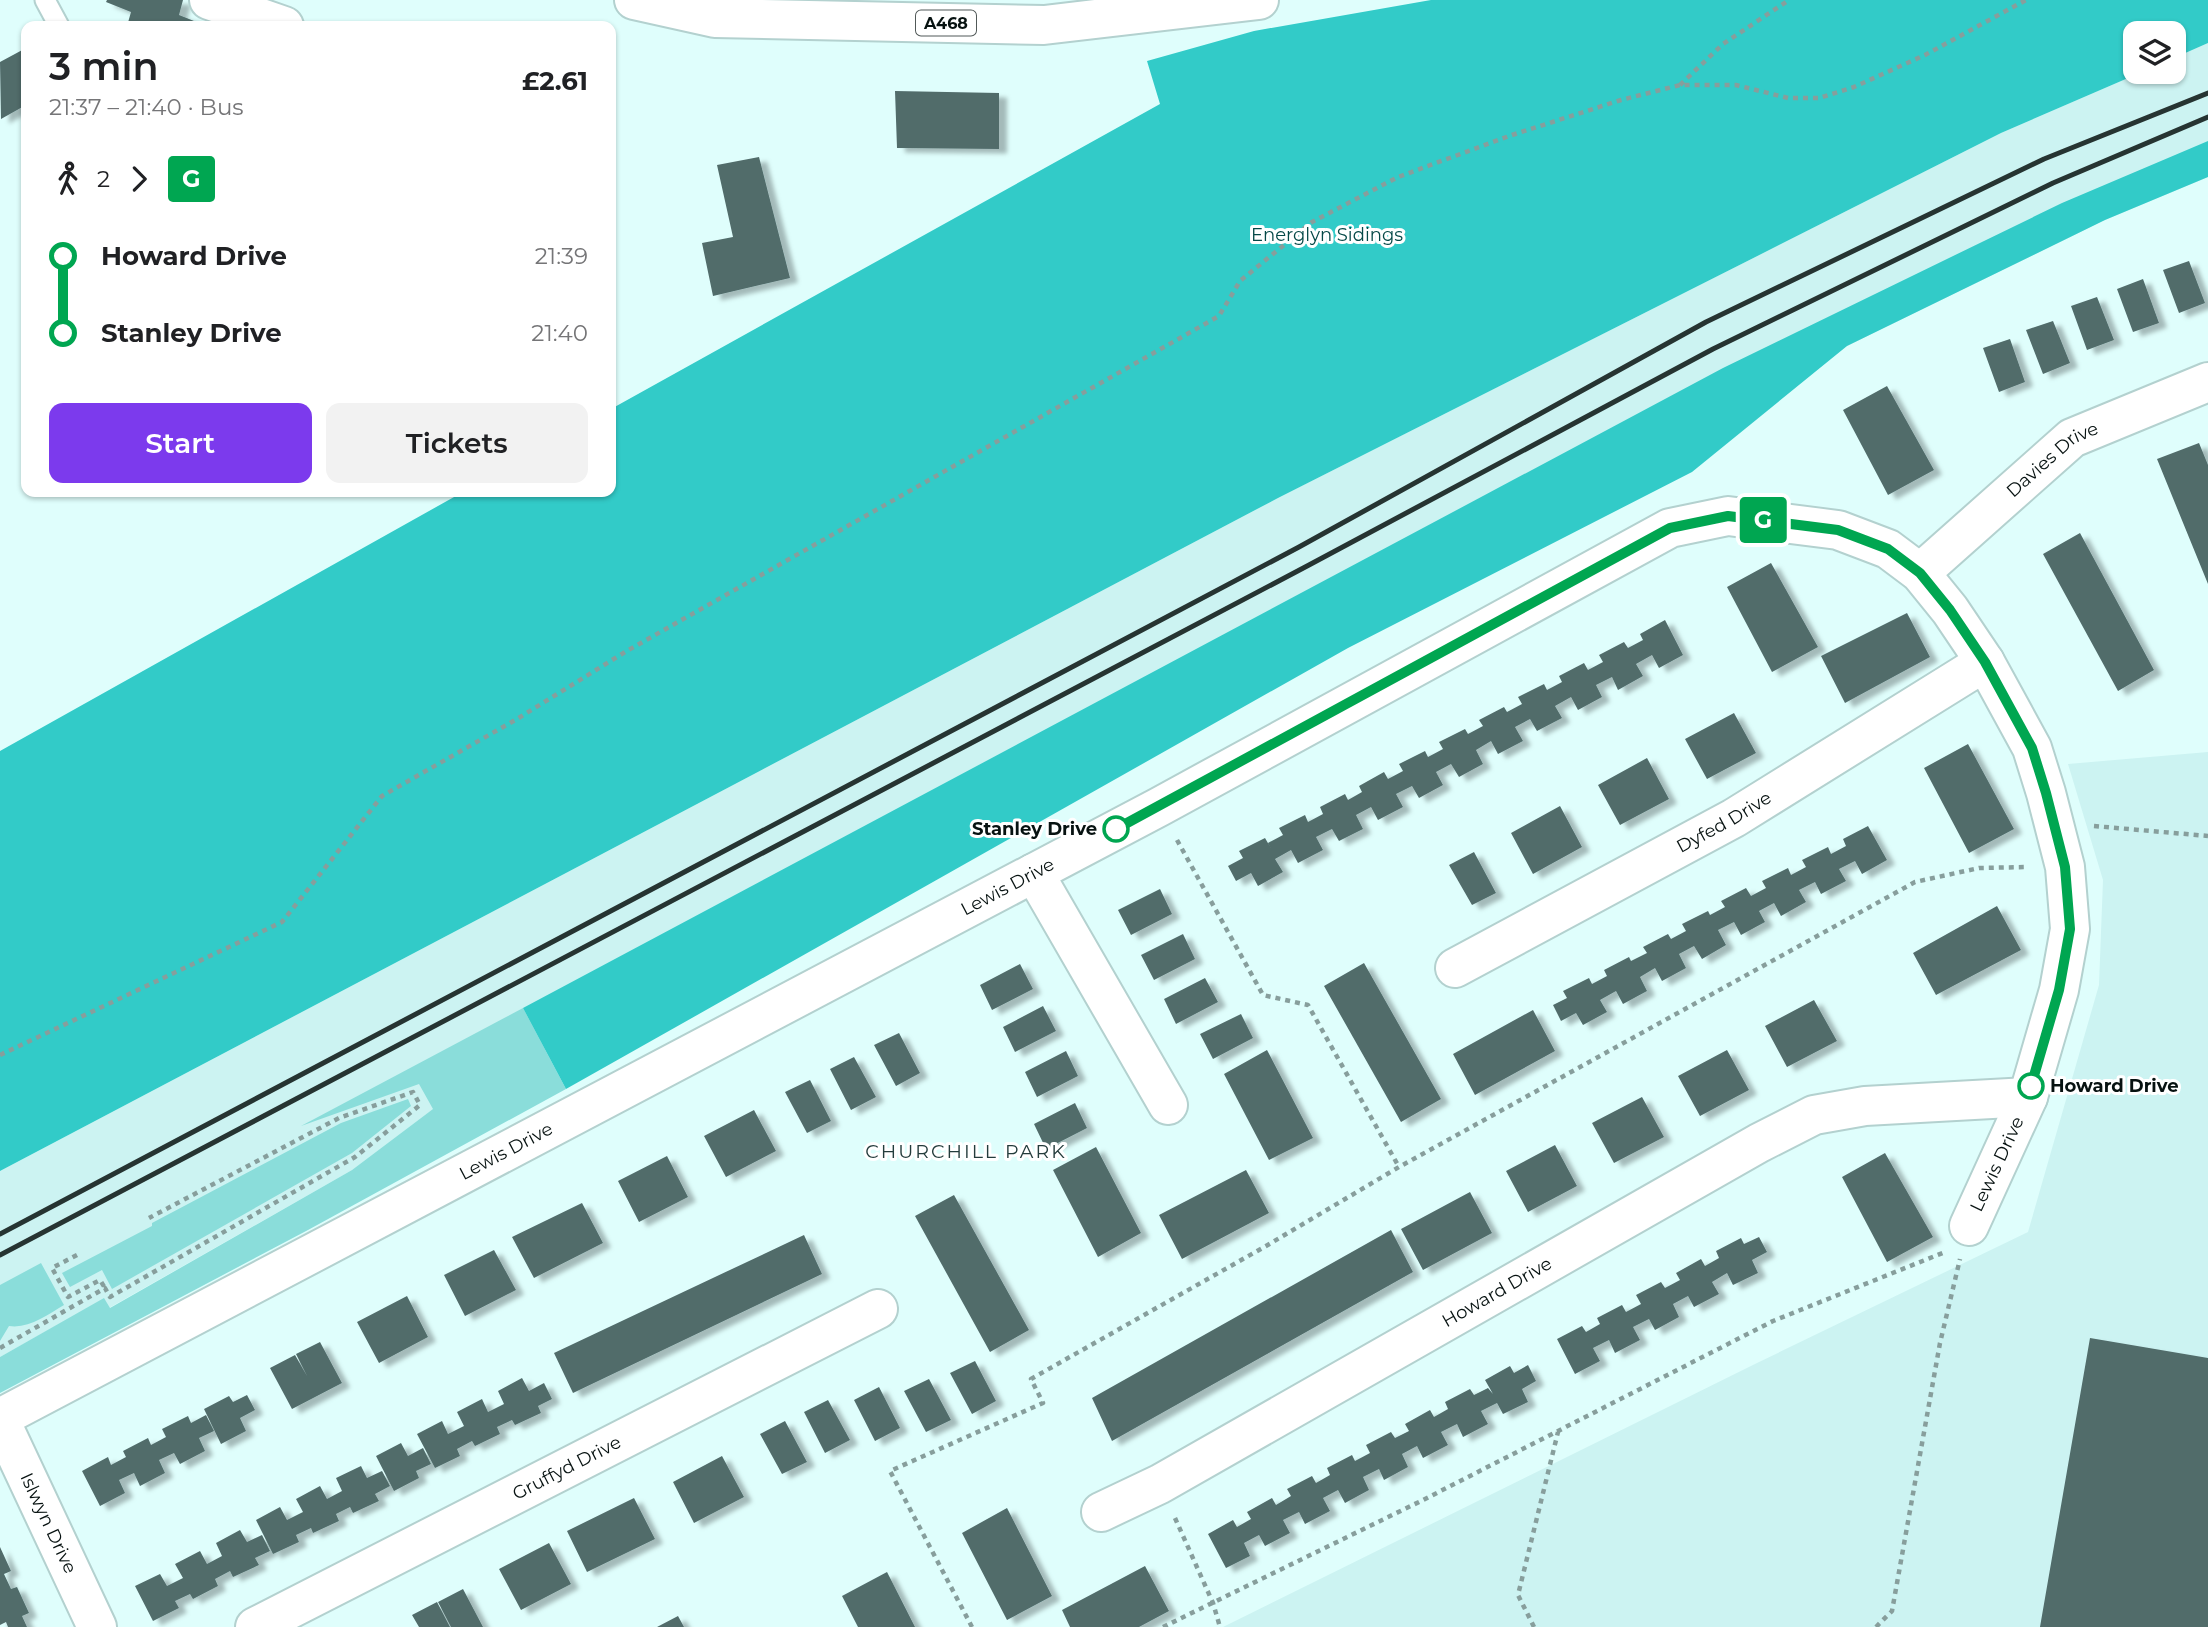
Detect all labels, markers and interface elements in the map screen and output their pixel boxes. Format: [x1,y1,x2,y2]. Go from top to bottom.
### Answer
road number: A468 [916,10,976,36]
map controls [2123,21,2186,84]
button: layers [2123,21,2186,84]
text: 3 min [49,43,159,90]
text: £2.61 [522,65,588,97]
text: 21:37 – 21:40 · Bus [49,93,244,121]
icon: walk [49,160,87,198]
icon: forward [120,160,158,198]
text: G [182,164,201,193]
text: 2 [97,165,110,193]
park label: Energlyn Sidings [1251,224,1403,246]
text: Howard Drive [101,240,287,272]
text: 21:39 [535,242,588,270]
text: Stanley Drive [101,317,282,349]
text: 21:40 [531,319,588,347]
button: Start [49,403,312,483]
button: Tickets [326,403,588,483]
street label: Davies Drive [2002,417,2102,502]
line badge: G [1740,497,1786,543]
text: G [1754,505,1772,534]
street label: Dyfed Drive [1673,786,1776,858]
marker: Stanley Drive [1103,816,1129,842]
place label: Stanley Drive [972,818,1097,840]
street label: Lewis Drive [957,853,1058,920]
marker: Howard Drive [2018,1073,2044,1099]
place label: Howard Drive [2050,1075,2179,1097]
street label: Lewis Drive [1965,1113,2029,1215]
street label: Lewis Drive [456,1118,557,1185]
district label: CHURCHILL PARK [865,1140,1067,1163]
street label: Howard Drive [1438,1252,1556,1332]
street label: Gruffyd Drive [509,1431,625,1505]
street label: Islwyn Drive [15,1469,81,1577]

